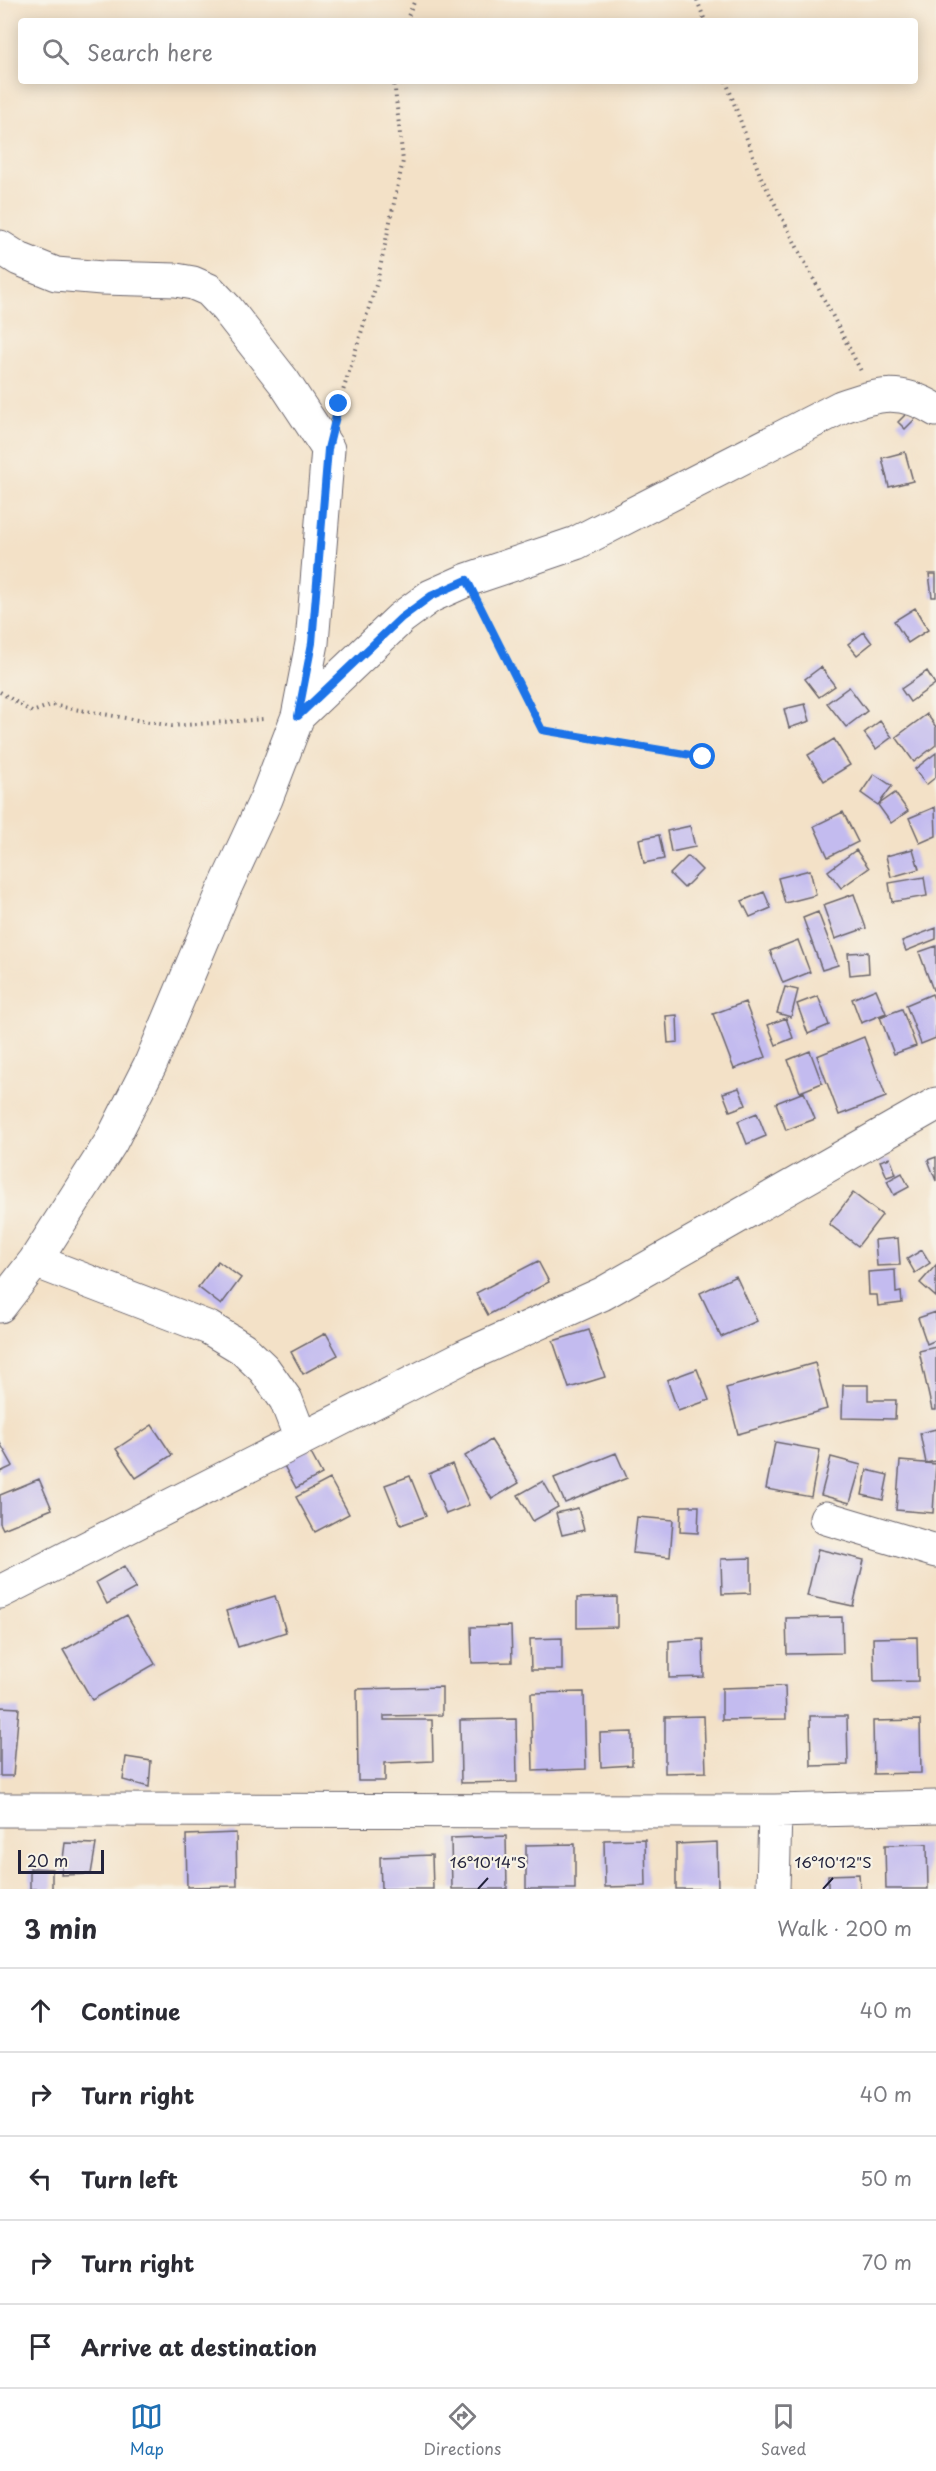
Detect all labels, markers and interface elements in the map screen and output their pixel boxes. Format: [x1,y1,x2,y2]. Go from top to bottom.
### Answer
search box [18,18,918,84]
icon: search [39,35,72,68]
text: Search here [87,35,213,68]
route end [325,390,351,416]
route start [689,743,715,769]
scale bar [18,1847,104,1874]
text: 20 m [27,1848,68,1872]
text: 16°10'14"S [450,1850,526,1873]
text: 16°10'12"S [794,1850,872,1873]
text: 3 min [24,1909,97,1948]
text: Walk · 200 m [777,1913,912,1943]
icon: ahead [24,1994,57,2027]
text: Continue [81,1994,180,2027]
text: 40 m [860,1995,912,2025]
icon: right [24,2078,57,2111]
text: Turn right [81,2078,194,2111]
text: 40 m [860,2079,912,2109]
icon: left [24,2162,57,2195]
text: Turn left [81,2162,178,2195]
text: 50 m [860,2163,912,2193]
icon: right [24,2246,57,2279]
text: Turn right [81,2246,194,2279]
text: 70 m [862,2247,912,2277]
icon: arrive [24,2330,57,2363]
text: Arrive at destination [81,2330,317,2363]
tab: Map [130,2400,164,2460]
tab: Directions [423,2400,501,2460]
tab: Saved [761,2400,806,2460]

